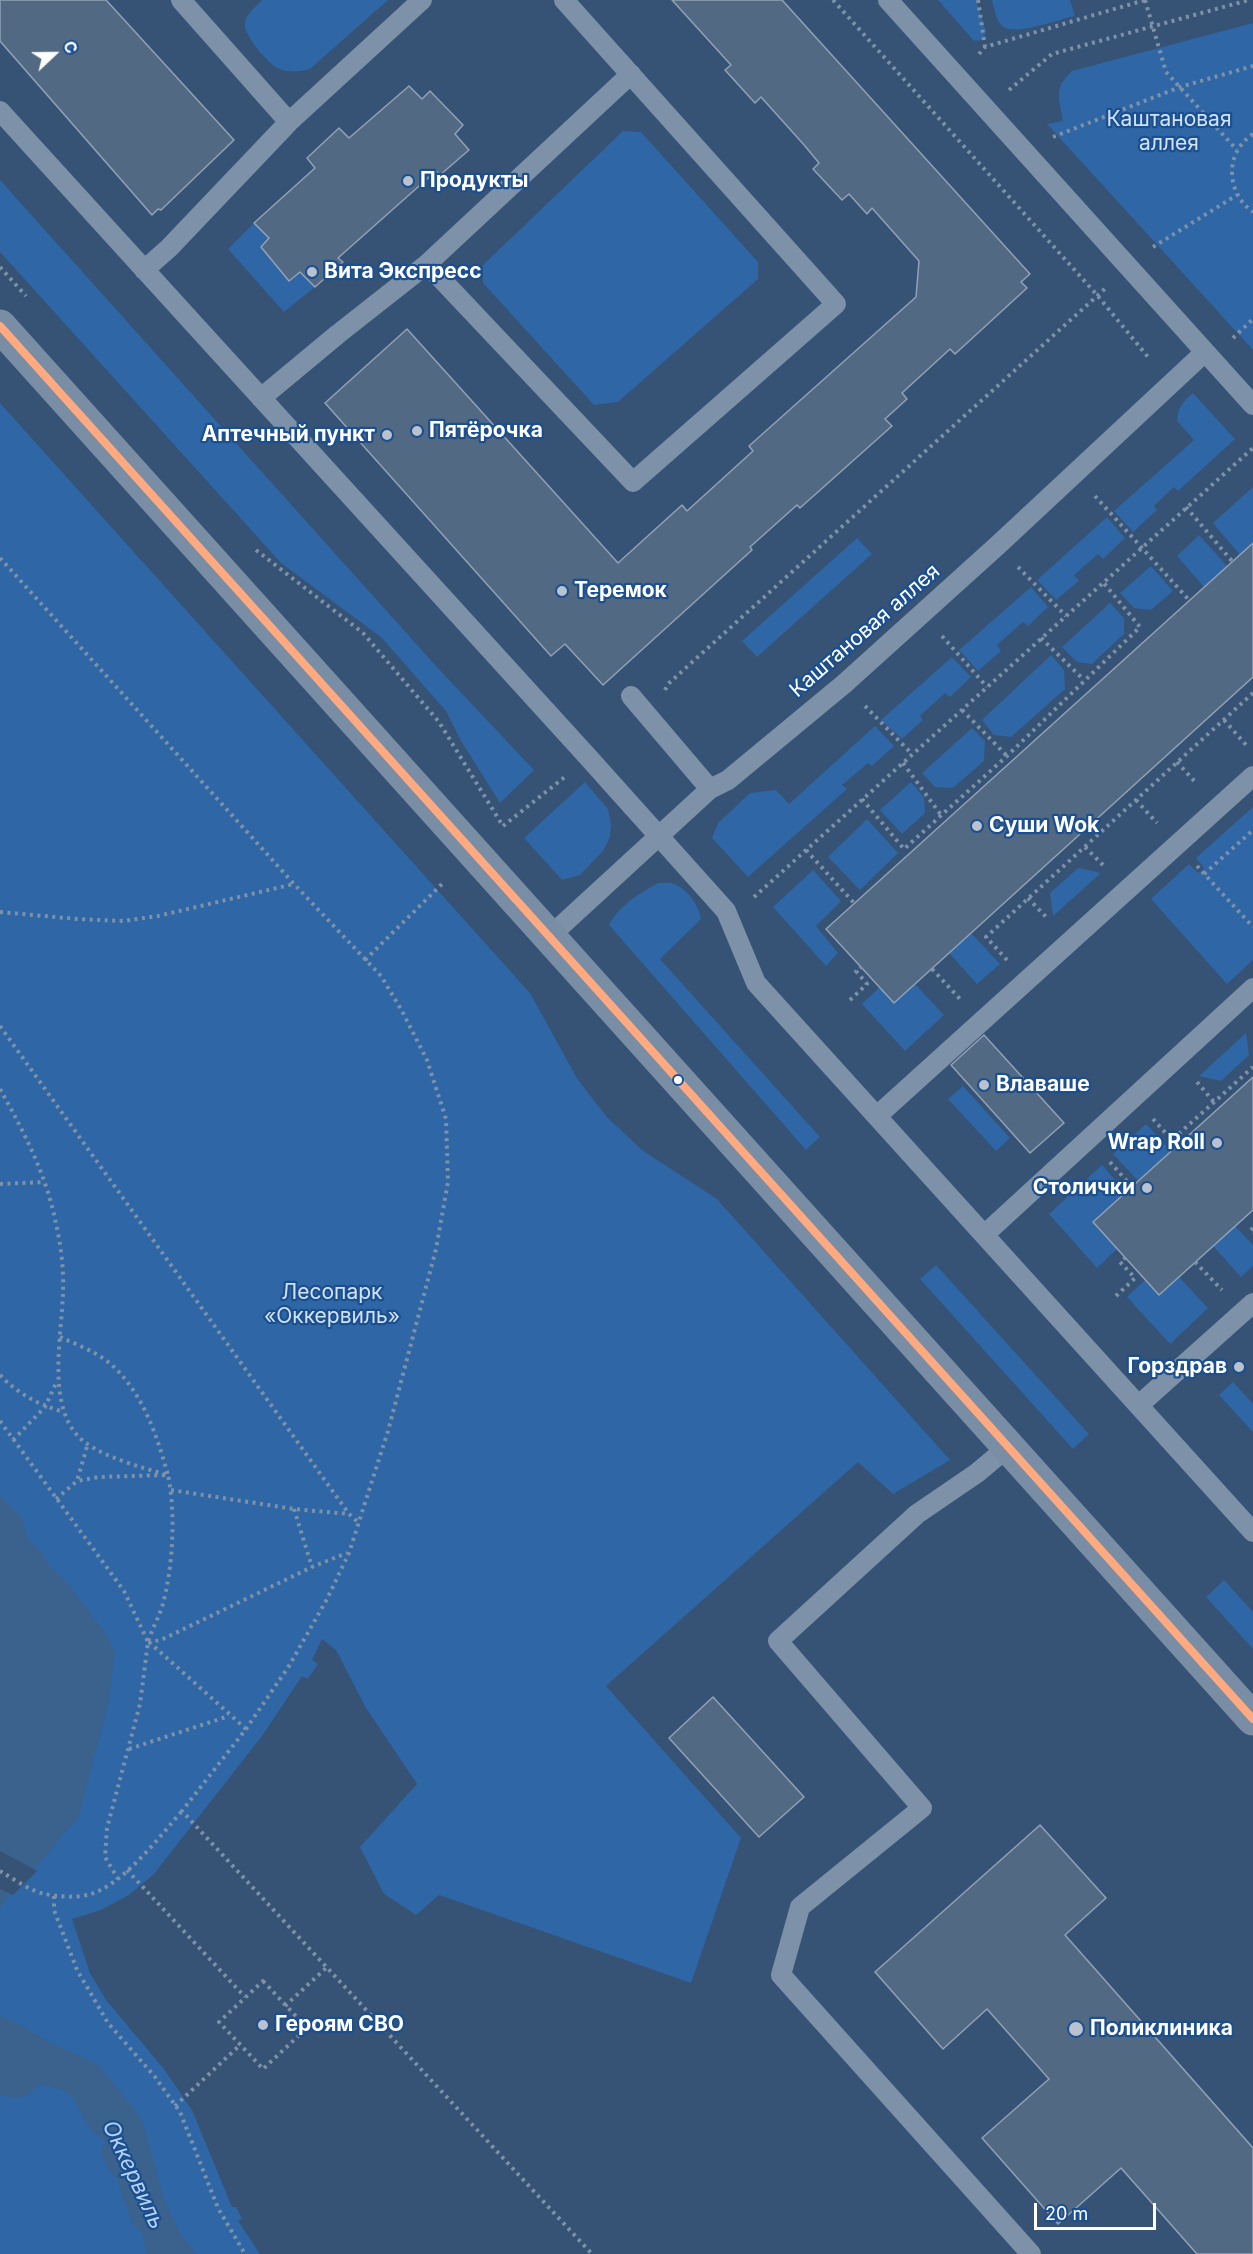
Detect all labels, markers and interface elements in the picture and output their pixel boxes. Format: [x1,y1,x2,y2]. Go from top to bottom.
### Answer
north arrow [24,24,84,84]
text: С [59,38,82,56]
park label: Каштановая аллея [1106,107,1232,157]
place label: Продукты [420,168,529,194]
marker: Продукты [401,174,415,188]
place label: Вита Экспресс [324,259,482,285]
marker: Вита Экспресс [305,265,319,279]
place label: Пятёрочка [429,418,543,444]
place label: Аптечный пункт [202,422,375,448]
marker: Пятёрочка [410,424,424,438]
marker: Аптечный пункт [380,428,394,442]
street label: Каштановая аллея [785,559,945,703]
place label: Теремок [574,578,667,604]
marker: Теремок [555,584,569,598]
place label: Суши Wok [989,813,1099,839]
marker: Суши Wok [970,819,984,833]
place label: Влаваше [996,1072,1090,1098]
unlabelled marker [672,1074,684,1086]
marker: Влаваше [977,1078,991,1092]
place label: Wrap Roll [1107,1130,1205,1156]
marker: Wrap Roll [1210,1136,1224,1150]
place label: Столички [1033,1175,1135,1201]
marker: Столички [1140,1181,1154,1195]
park label: Лесопарк «Оккервиль» [264,1280,400,1330]
place label: Горздрав [1128,1354,1227,1380]
marker: Горздрав [1232,1360,1246,1374]
place label: Героям СВО [275,2012,404,2038]
place label: Поликлиника [1090,2016,1233,2042]
marker: Героям СВО [256,2018,270,2032]
marker: Поликлиника [1067,2020,1085,2038]
water label: Оккервиль [96,2116,170,2234]
scale bar [1037,2191,1158,2229]
text: 20 m [1045,2203,1088,2224]

